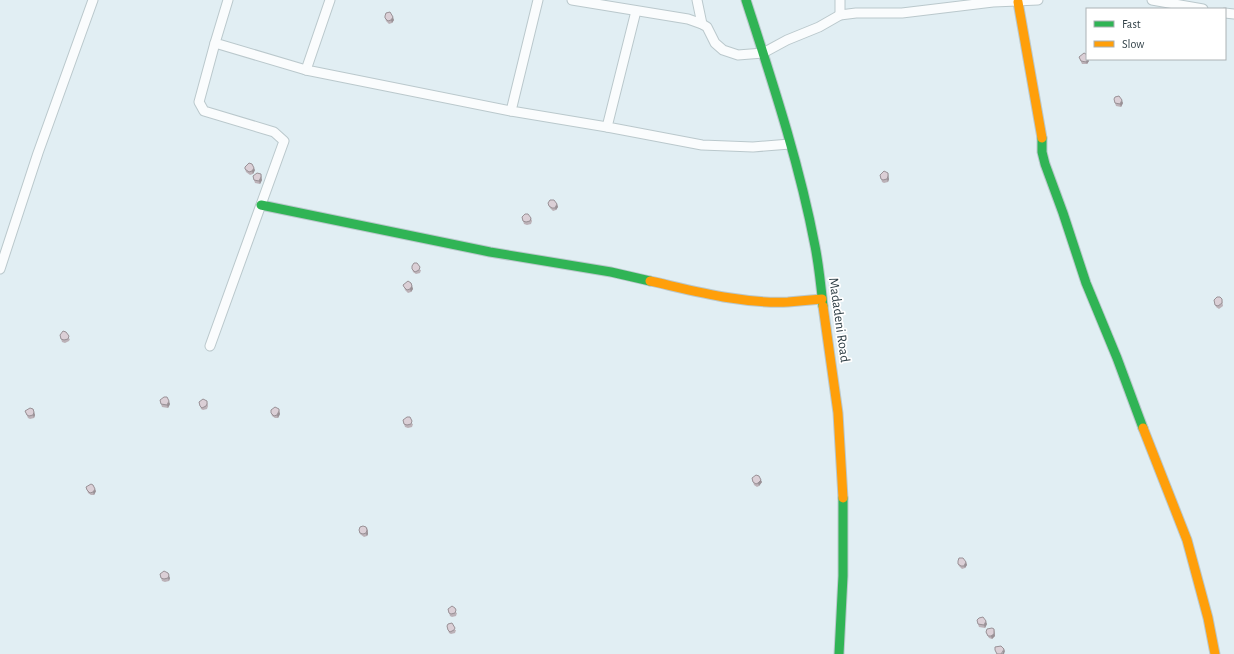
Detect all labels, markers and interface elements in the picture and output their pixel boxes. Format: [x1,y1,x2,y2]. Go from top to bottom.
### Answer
legend [1086,8,1226,60]
text: Fast [1122,18,1141,30]
text: Slow [1122,38,1144,50]
street label: Madadeni Road [826,277,852,363]

